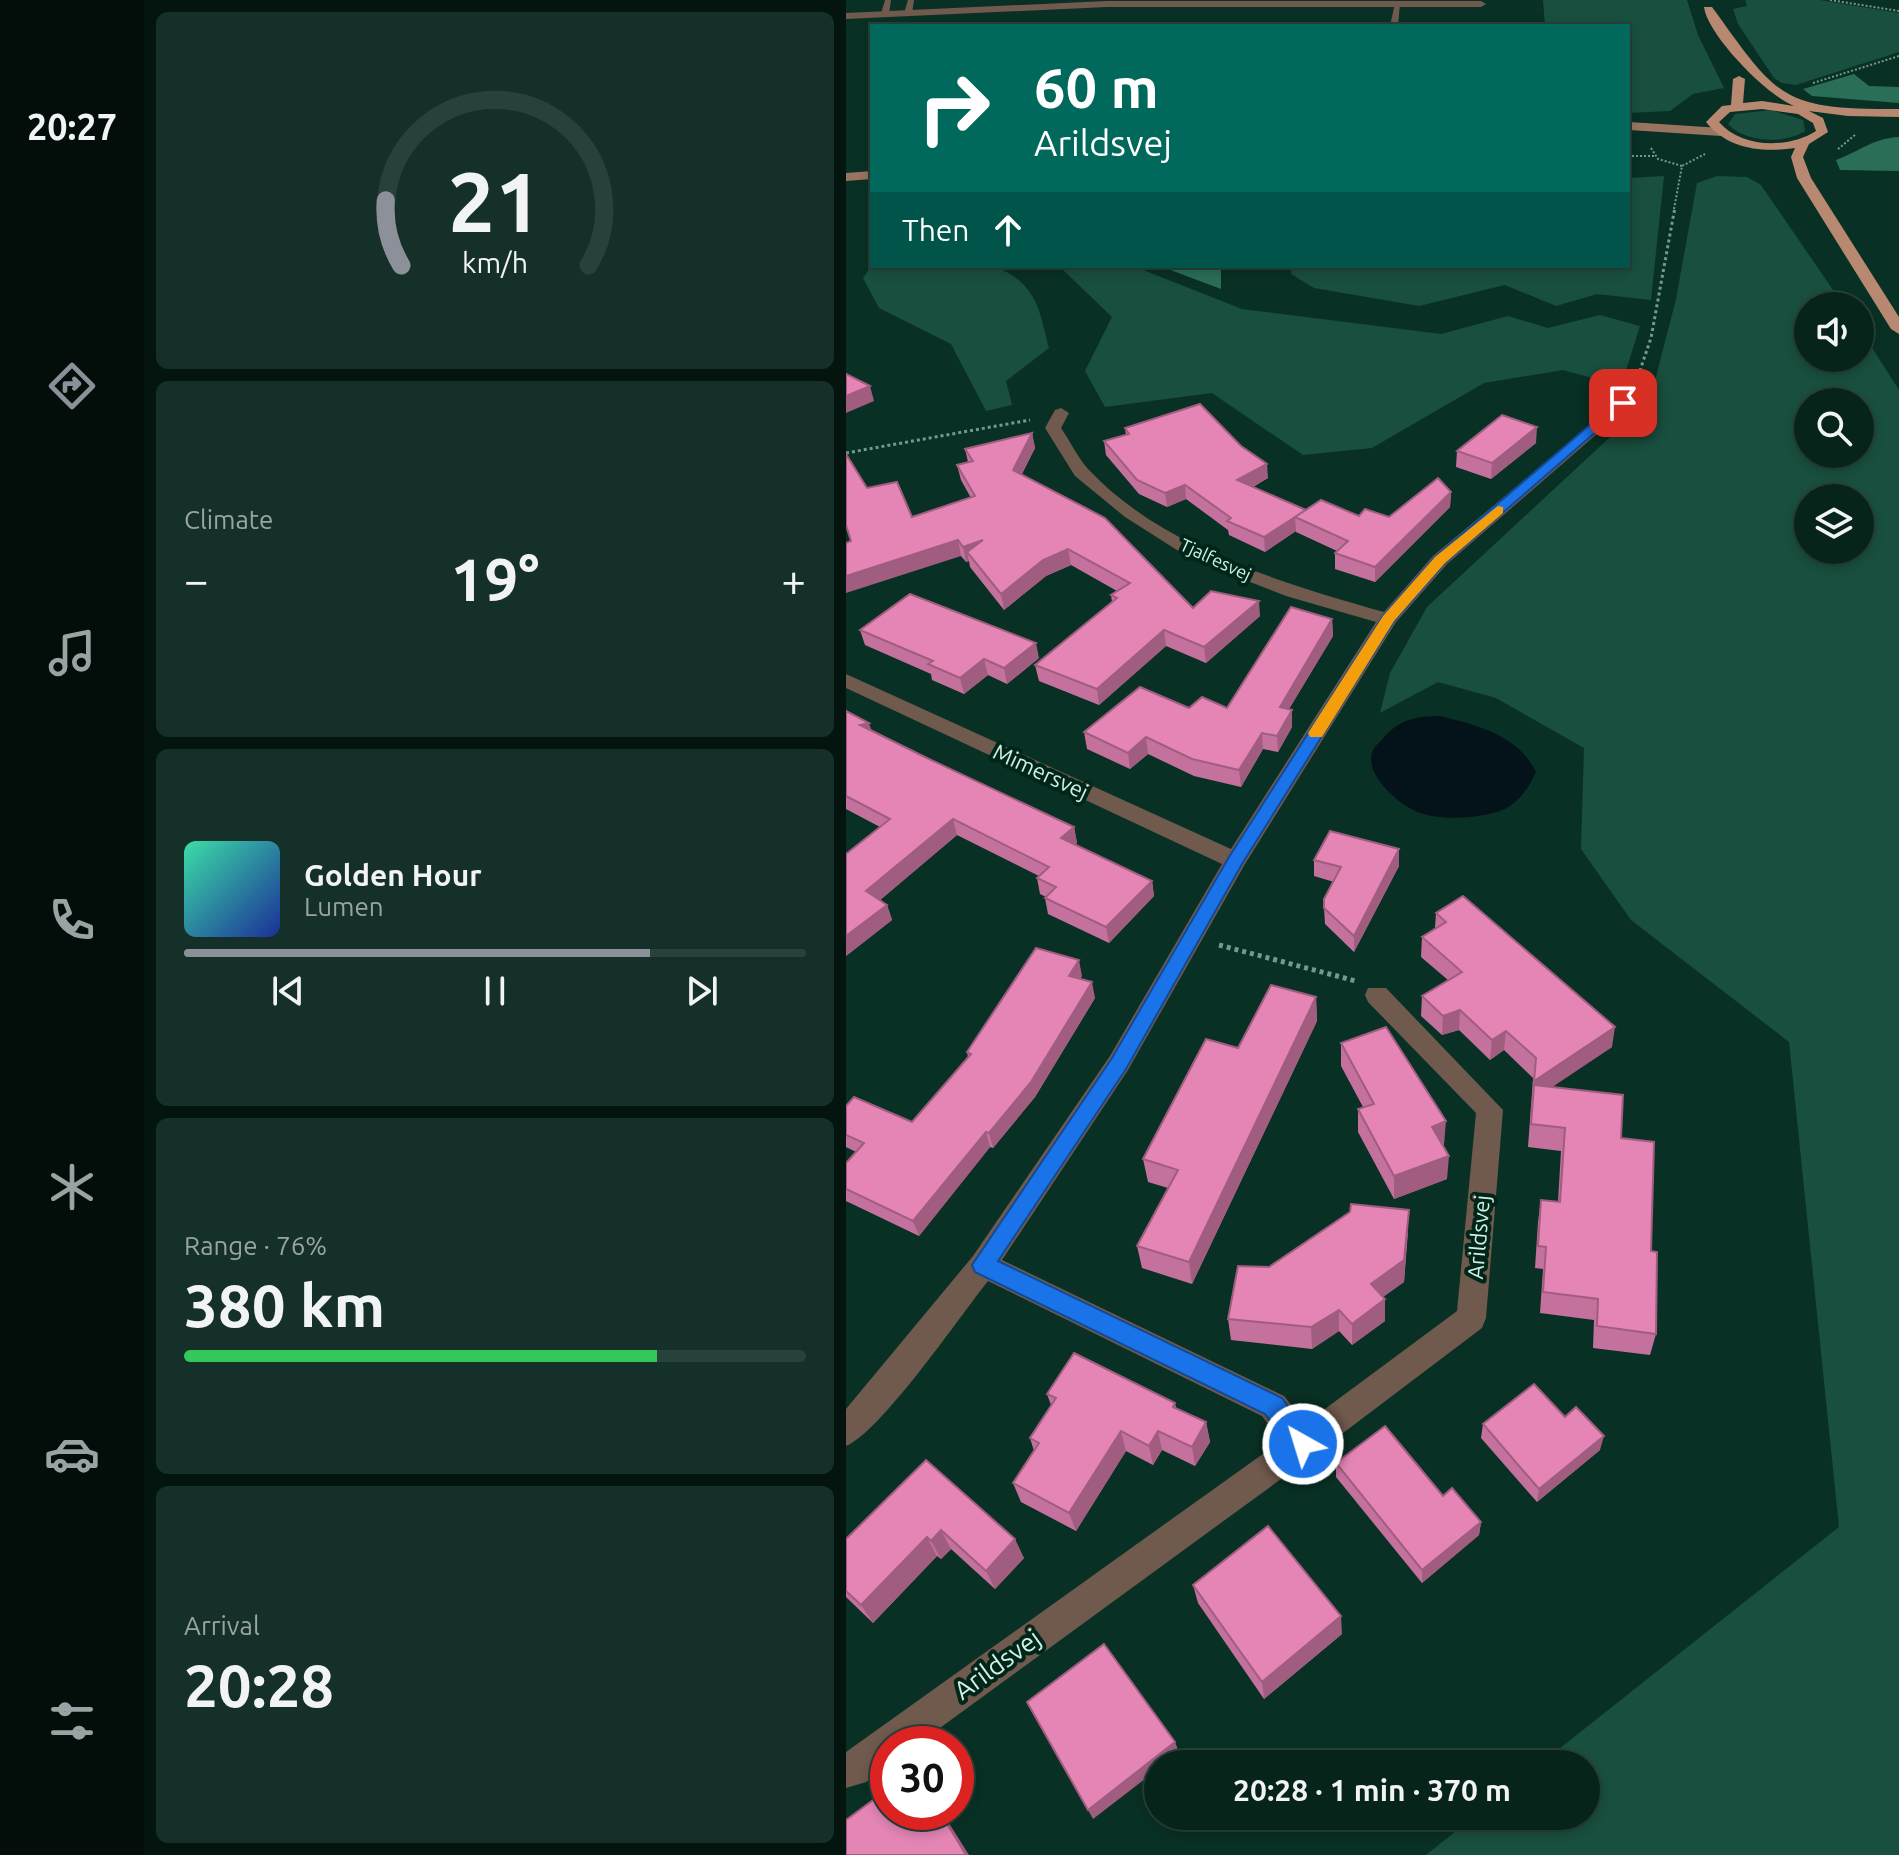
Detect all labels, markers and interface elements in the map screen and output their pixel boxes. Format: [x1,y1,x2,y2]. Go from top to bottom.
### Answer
icon: right [902,56,1006,160]
text: 60 m [1034,56,1159,119]
text: 20:27 [27,106,117,147]
text: Arildsvej [1034,122,1172,163]
text: 21 [448,154,542,248]
icon: ahead [986,208,1030,252]
text: Then [902,213,970,247]
text: km/h [462,246,528,278]
map controls [1794,292,1874,564]
button: sound [1794,292,1874,372]
icon: directions [44,358,100,414]
pin [1589,369,1657,437]
icon: arrive [1601,381,1645,425]
button: search [1794,388,1874,468]
button: layers [1794,484,1874,564]
text: Climate [184,505,273,534]
street label: Tjalfesvej [1177,534,1255,584]
text: 19° [451,545,539,612]
text: − [184,555,209,604]
text: + [781,555,806,604]
icon: music [44,625,100,681]
street label: Mimersvej [990,738,1092,804]
text: Golden Hour [304,858,482,892]
icon: phone [44,892,100,948]
text: Lumen [304,892,384,921]
icon: previous [266,969,310,1013]
icon: pause [473,969,517,1013]
icon: next [680,969,724,1013]
icon: climate [44,1159,100,1215]
street label: Arildsvej [1462,1194,1494,1280]
text: Range · 76% [184,1231,327,1260]
text: 380 km [184,1271,385,1338]
position arrow [1261,1402,1345,1486]
icon: car [44,1426,100,1482]
text: Arrival [184,1611,260,1640]
street label: Arildsvej [948,1623,1046,1705]
text: 20:28 [184,1651,334,1718]
icon: filters [44,1693,100,1749]
speed limit sign: 30 [870,1726,974,1830]
text: 20:28 · 1 min · 370 m [1233,1773,1511,1807]

